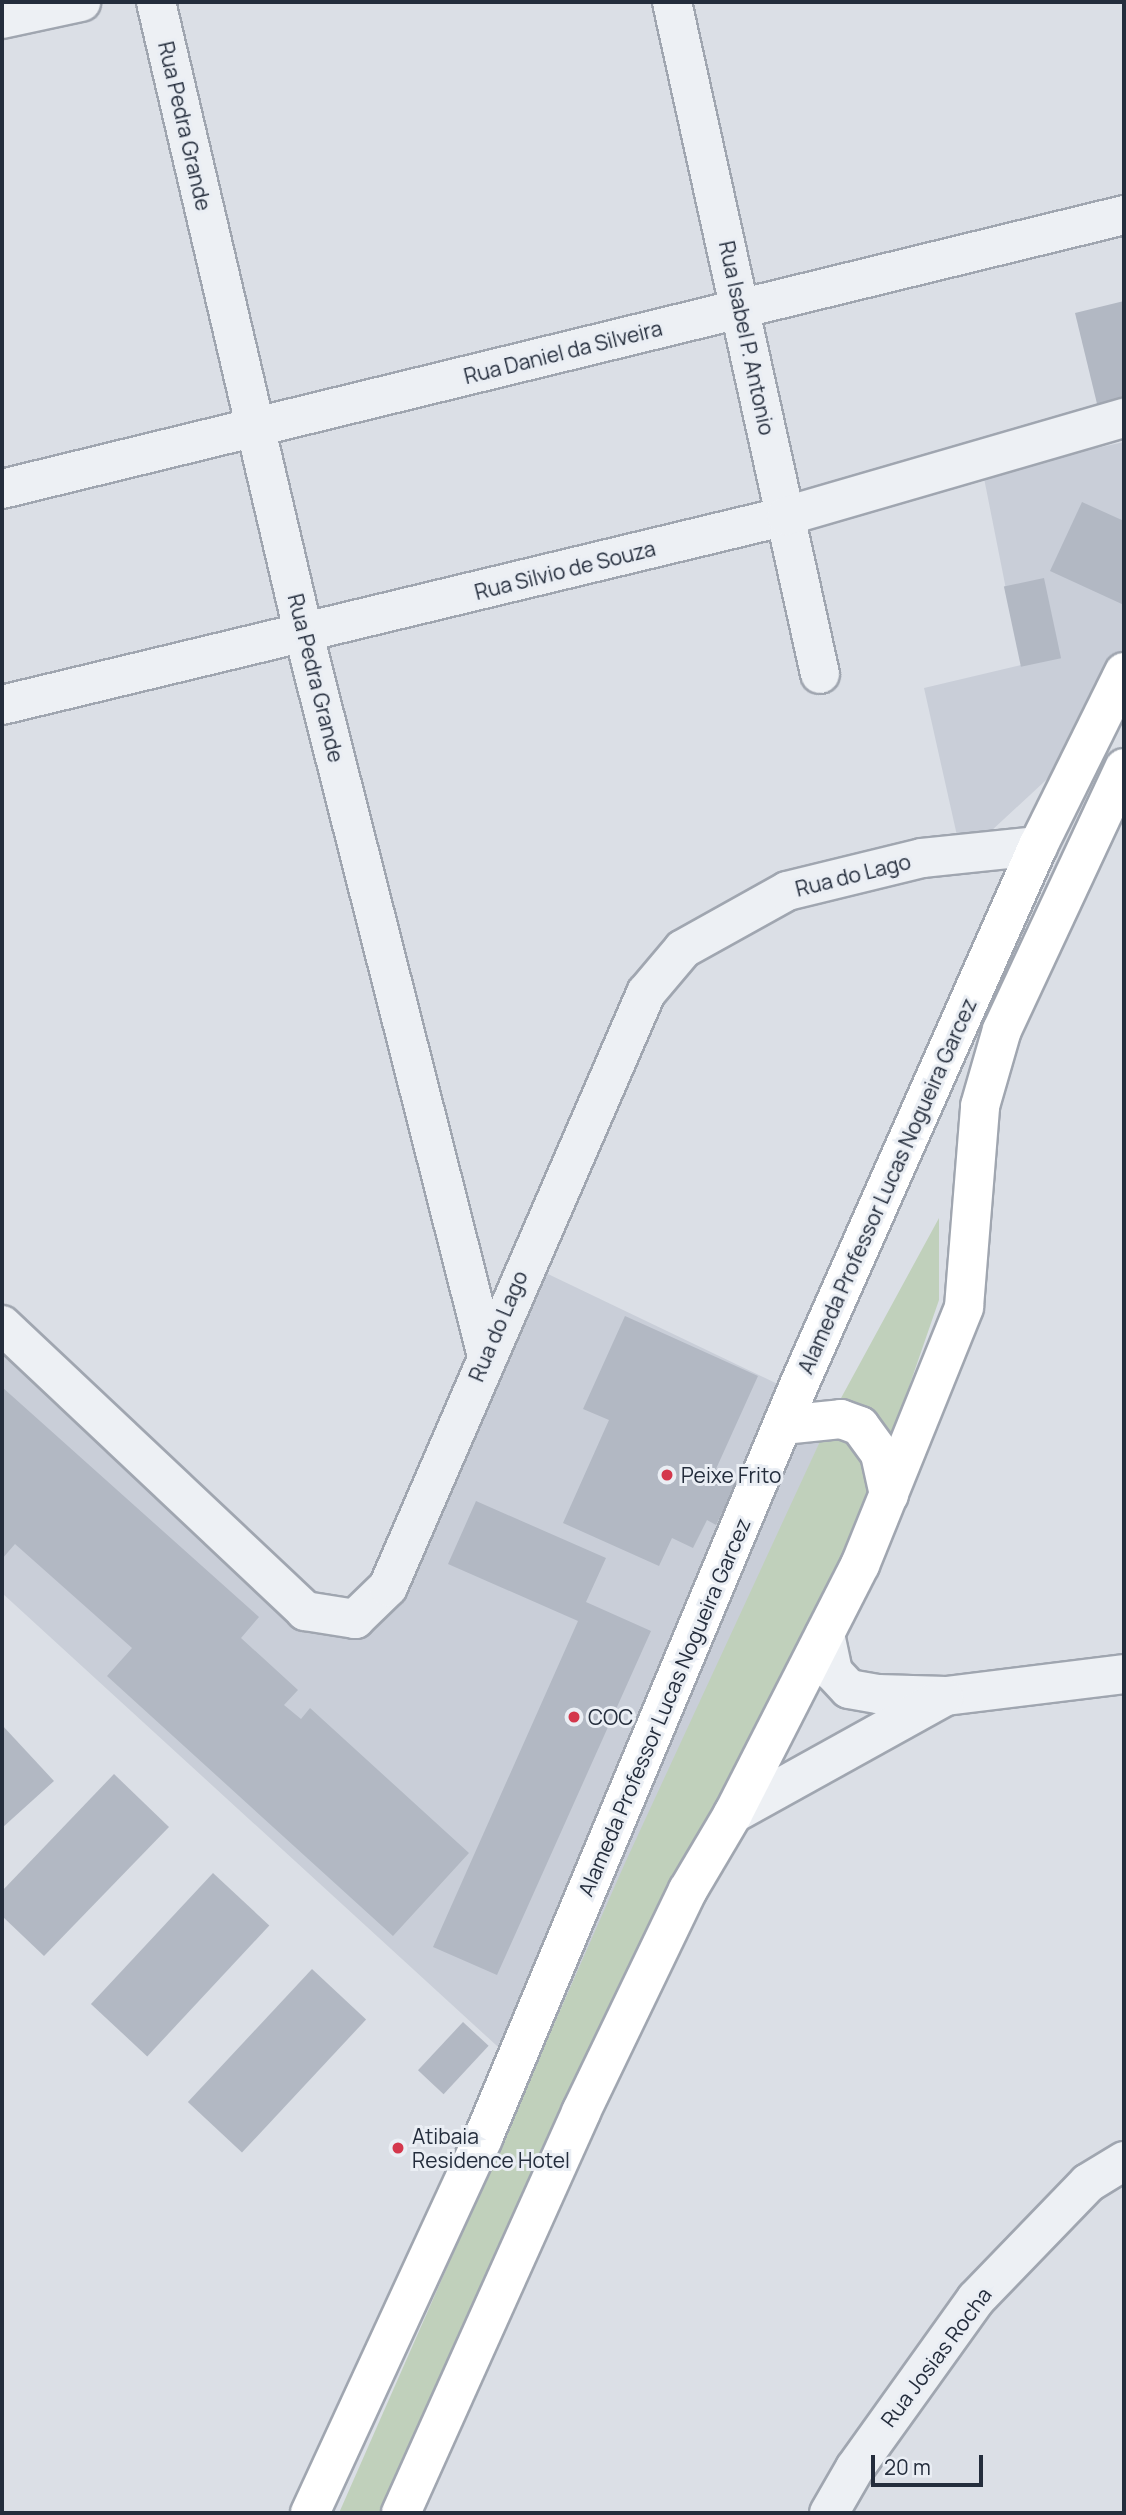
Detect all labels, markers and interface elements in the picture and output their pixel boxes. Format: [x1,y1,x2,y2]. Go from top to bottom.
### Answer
street label: Rua Pedra Grande [153,39,217,213]
street label: Rua Isabel P. Antonio [714,239,780,437]
street label: Rua Daniel da Silveira [461,315,665,389]
street label: Rua Silvio de Souza [472,535,658,605]
street label: Rua Pedra Grande [283,591,349,765]
street label: Rua do Lago [793,849,913,901]
street label: Alameda Professor Lucas Nogueira Garcez [792,994,982,1378]
street label: Rua do Lago [463,1267,533,1385]
place label: Peixe Frito [681,1462,781,1488]
marker: Peixe Frito [659,1467,675,1483]
street label: Alameda Professor Lucas Nogueira Garcez [573,1514,755,1900]
place label: COC [588,1704,633,1730]
marker: COC [566,1709,582,1725]
place label: Atibaia Residence Hotel [412,2123,570,2173]
marker: Atibaia Residence Hotel [390,2140,406,2156]
street label: Rua Josias Rocha [875,2282,997,2432]
scale bar [874,2442,986,2486]
text: 20 m [884,2453,931,2481]

